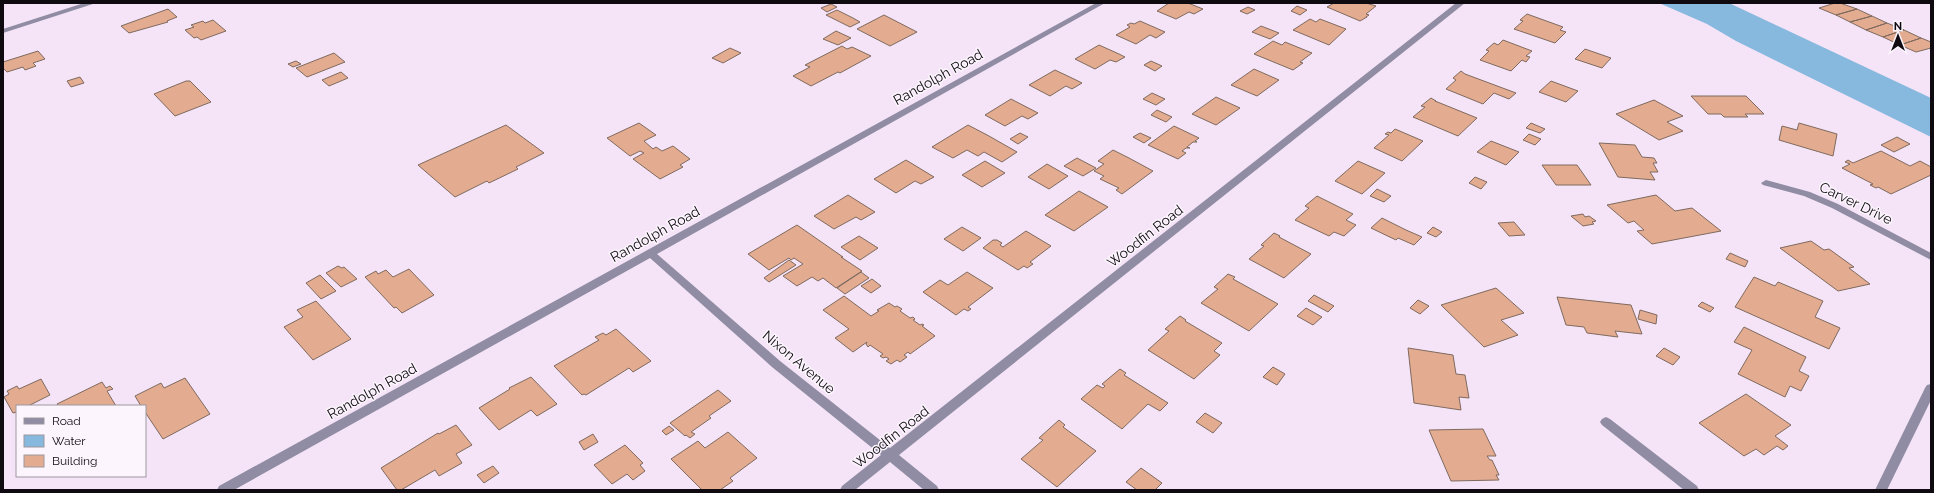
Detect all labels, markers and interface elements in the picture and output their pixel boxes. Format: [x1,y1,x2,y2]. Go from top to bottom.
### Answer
north arrow [1878,16,1918,56]
text: N [1894,20,1902,33]
street label: Randolph Road [891,46,985,108]
street label: Carver Drive [1817,178,1895,228]
street label: Woodfin Road [1104,202,1186,270]
street label: Randolph Road [608,203,702,265]
street label: Nixon Avenue [760,327,838,397]
street label: Randolph Road [325,360,419,422]
street label: Woodfin Road [850,403,932,471]
legend [16,405,146,477]
text: Road [52,414,81,428]
text: Water [52,434,86,448]
text: Building [52,454,98,468]

